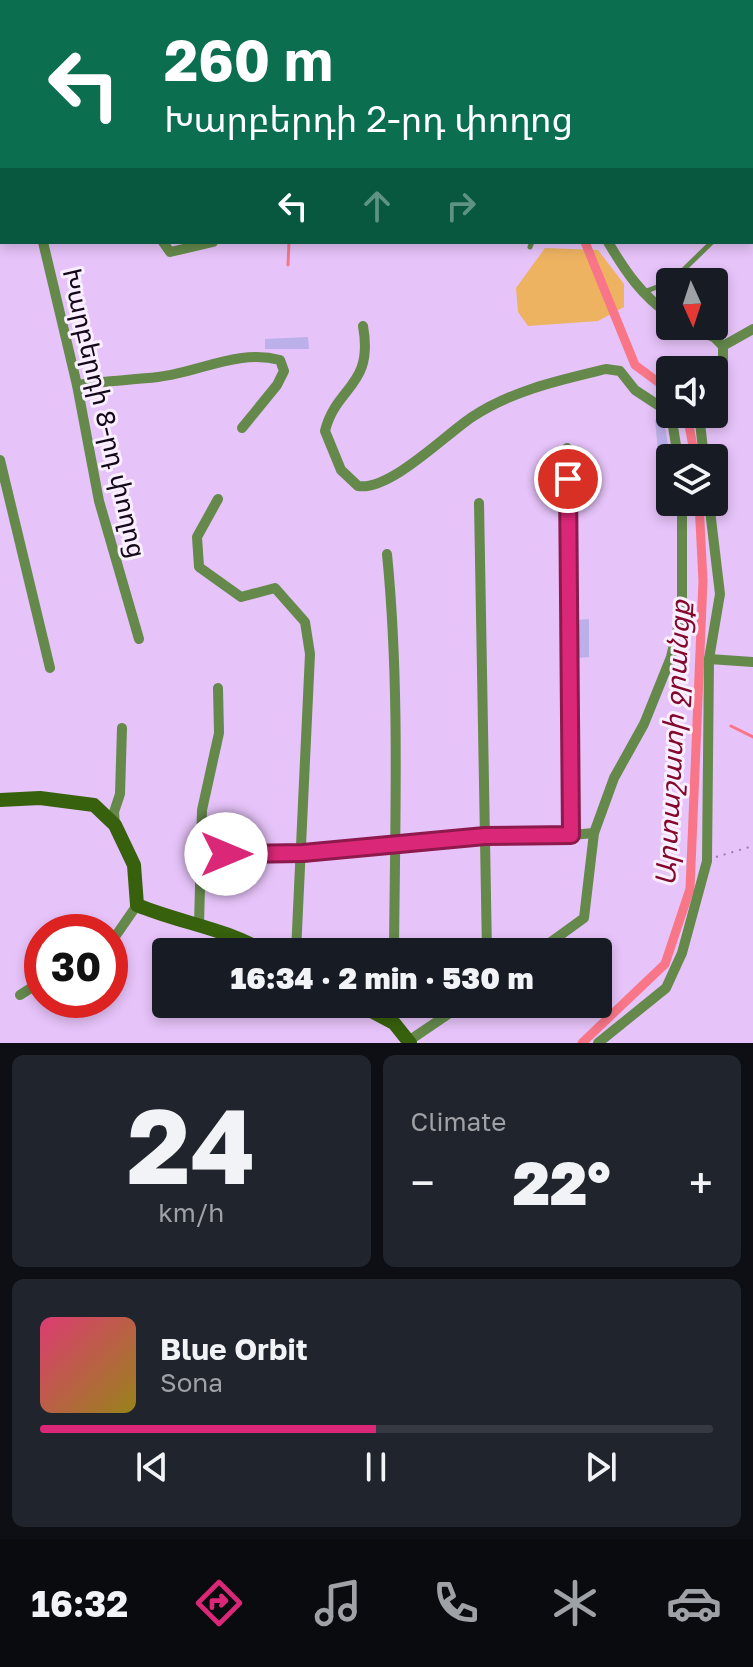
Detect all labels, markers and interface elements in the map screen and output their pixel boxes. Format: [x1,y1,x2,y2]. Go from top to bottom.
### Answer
text: 260 m [164,26,333,93]
icon: left [32,32,136,136]
text: Խարբերդի 2-րդ փողոց [164,97,573,140]
icon: left [271,184,315,228]
icon: ahead [355,184,399,228]
icon: right [439,184,483,228]
street label: Խարբերդի 8-րդ փողոց [57,265,153,561]
north arrow [656,268,728,340]
map controls [656,268,728,516]
button: sound [656,356,728,428]
button: layers [656,444,728,516]
pin [534,445,602,513]
icon: arrive [546,457,590,501]
water label: Արտաշատի ջրանցք [648,598,697,887]
position arrow [184,812,268,896]
speed limit sign: 30 [24,914,128,1018]
text: 16:34 · 2 min · 530 m [230,960,534,996]
text: 24 [127,1082,255,1207]
text: Climate [411,1106,506,1137]
text: 22° [513,1146,611,1218]
text: − [411,1156,435,1209]
text: + [689,1156,713,1209]
text: km/h [158,1197,224,1228]
text: Blue Orbit [160,1331,308,1367]
text: Sona [160,1367,223,1398]
icon: previous [130,1445,174,1489]
icon: pause [354,1445,398,1489]
icon: next [579,1445,623,1489]
icon: directions [191,1575,247,1631]
icon: music [310,1575,366,1631]
icon: phone [428,1575,484,1631]
icon: climate [547,1575,603,1631]
icon: car [666,1575,722,1631]
text: 16:32 [31,1582,128,1625]

